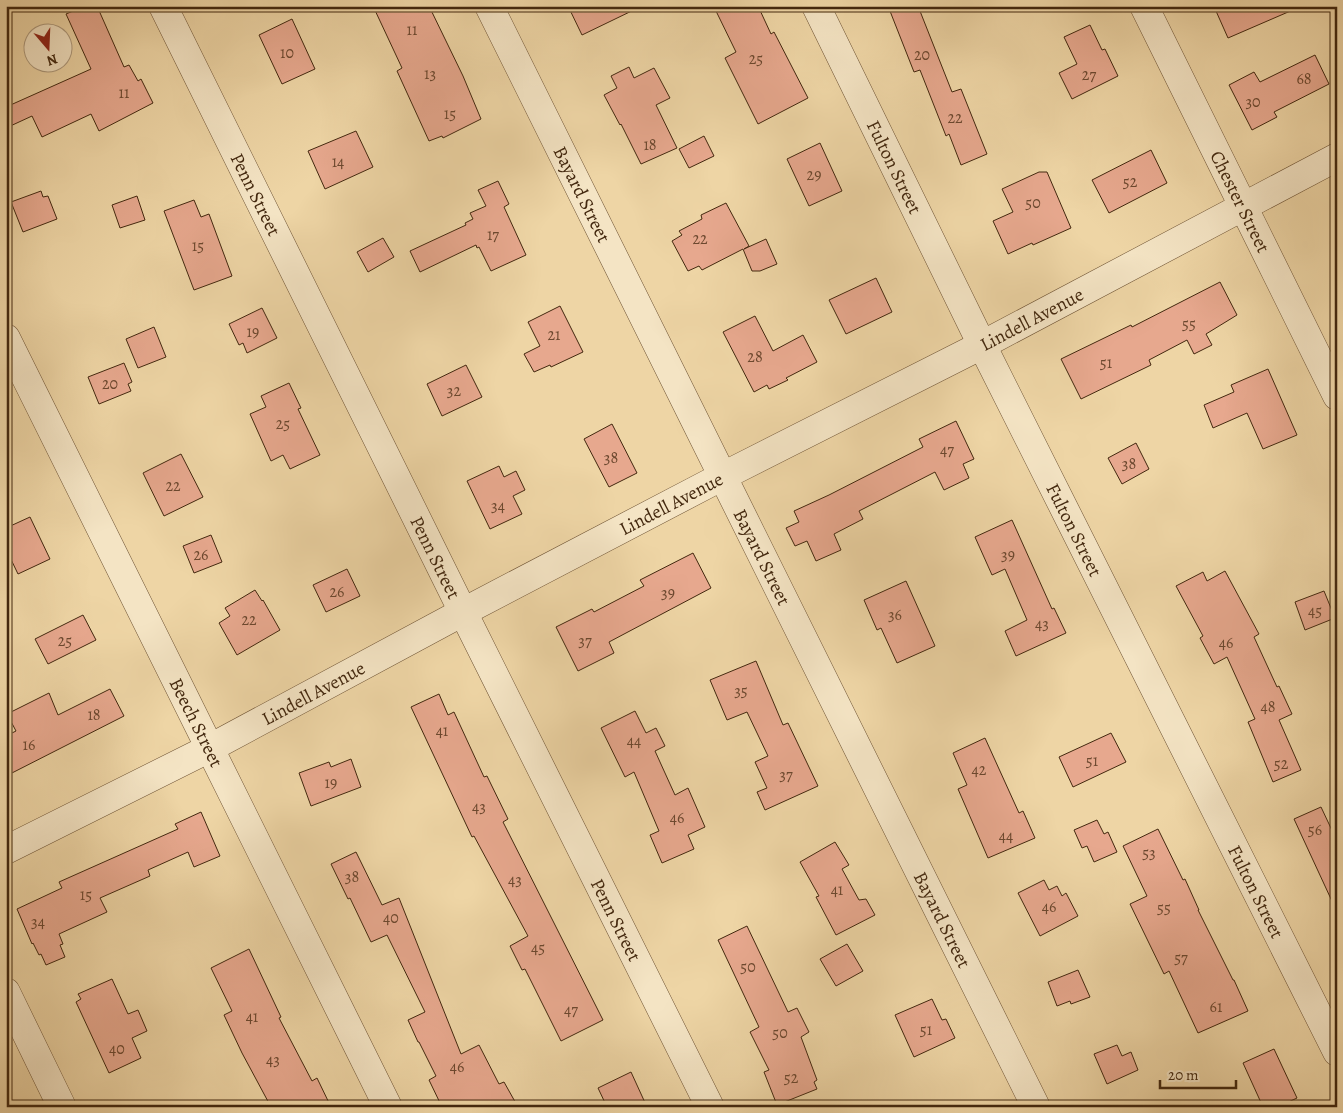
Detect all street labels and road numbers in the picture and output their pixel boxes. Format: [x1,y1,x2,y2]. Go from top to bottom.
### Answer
street label: Fulton Street [860,116,928,218]
street label: Bayard Street [547,142,616,247]
street label: Chester Street [1204,146,1276,257]
street label: Penn Street [224,149,287,241]
street label: Lindell Avenue [976,282,1088,358]
street label: Lindell Avenue [615,466,728,542]
street label: Fulton Street [1039,479,1108,581]
street label: Bayard Street [727,505,797,610]
street label: Penn Street [403,512,466,603]
street label: Lindell Avenue [257,655,370,732]
street label: Beech Street [163,673,229,772]
street label: Fulton Street [1221,841,1290,943]
street label: Bayard Street [907,867,977,973]
street label: Penn Street [584,874,647,966]

